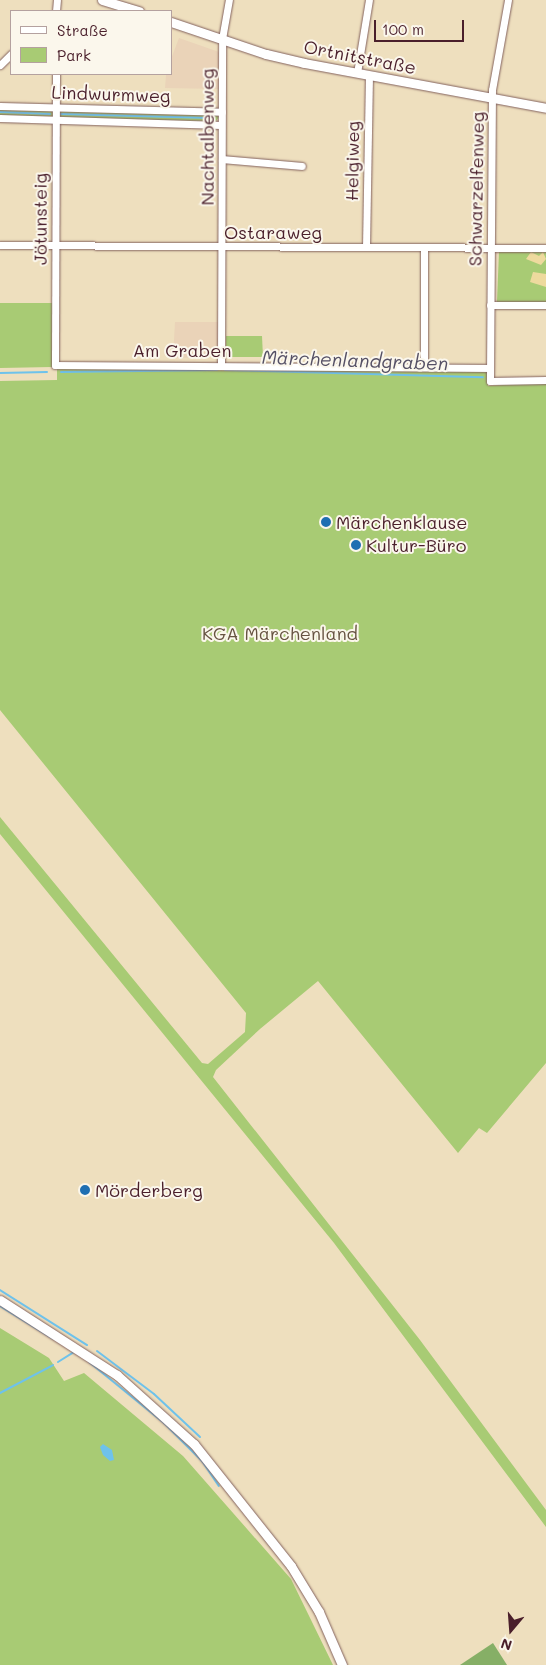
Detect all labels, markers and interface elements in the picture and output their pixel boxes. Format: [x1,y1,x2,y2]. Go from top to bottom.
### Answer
legend [10,10,172,75]
scale bar [376,10,466,42]
text: 100 m [382,19,424,39]
text: Straße [57,20,108,40]
street label: Ortnitstraße [302,36,418,78]
text: Park [57,45,91,65]
street label: Nachtalbenweg [196,68,218,206]
street label: Lindwurmweg [51,81,171,107]
street label: Schwarzelfenweg [464,112,488,266]
street label: Helgiweg [341,121,363,201]
street label: Jötunsteig [29,173,51,265]
street label: Ostaraweg [224,221,322,243]
street label: Am Graben [133,339,231,361]
water label: Märchenlandgraben [261,345,449,375]
place label: Märchenklause [336,511,467,533]
marker: Märchenklause [320,516,332,528]
place label: Kultur-Büro [366,534,466,556]
marker: Kultur-Büro [350,539,362,551]
park label: KGA Märchenland [202,622,358,644]
place label: Mörderberg [95,1179,203,1201]
marker: Mörderberg [79,1184,91,1196]
north arrow [486,1605,536,1655]
text: N [498,1634,514,1655]

